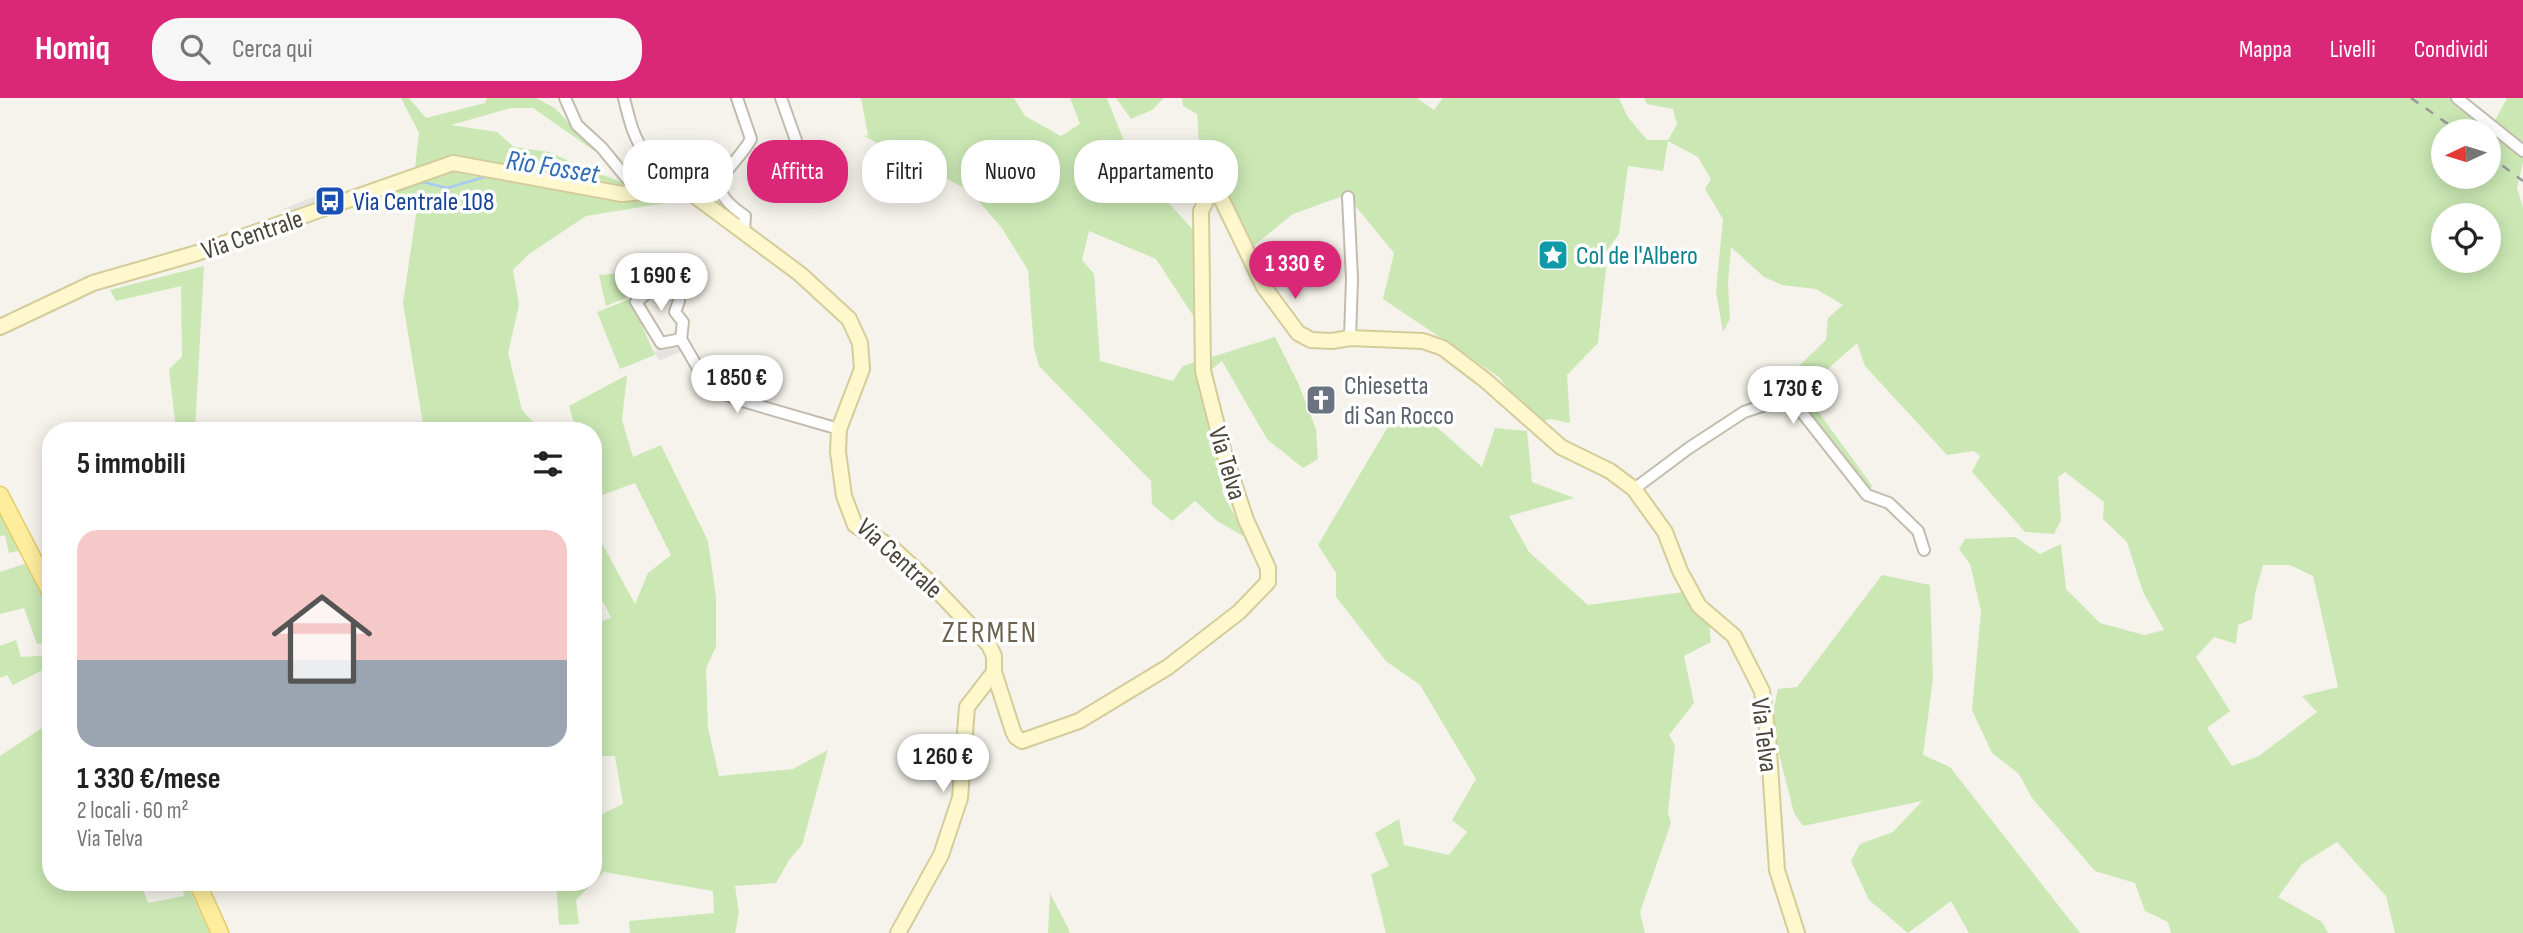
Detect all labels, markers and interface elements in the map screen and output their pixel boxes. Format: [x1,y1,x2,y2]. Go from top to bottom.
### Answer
search box [152,18,642,81]
text: Homiq [35,29,110,69]
icon: search [176,30,214,68]
text: Cerca qui [232,34,313,65]
text: Mappa [2239,35,2292,64]
text: Livelli [2330,35,2376,64]
text: Condividi [2414,35,2488,64]
north arrow [2431,119,2501,189]
map controls [2431,119,2501,273]
chip: Compra [623,140,733,203]
chip: Affitta [747,140,848,203]
chip: Filtri [862,140,947,203]
chip: Nuovo [961,140,1060,203]
chip: Appartamento [1074,140,1238,203]
water label: Rio Fosset [504,144,602,191]
bus stop icon: Via Centrale 108 [313,184,347,218]
place label: Via Centrale 108 [353,187,494,218]
button: locate [2431,203,2501,273]
street label: Via Centrale [198,204,307,267]
place icon: Col de l'Albero [1536,238,1570,272]
place label: Col de l'Albero [1576,241,1698,272]
pin: 1 330 € [1230,242,1360,301]
text: 1 330 € [1265,250,1325,278]
pin: 1 690 € [596,254,726,313]
text: 1 690 € [631,262,691,290]
pin: 1 850 € [672,356,802,415]
text: 1 850 € [707,364,767,392]
pin: 1 730 € [1728,366,1858,426]
place label: Chiesetta di San Rocco [1344,371,1454,432]
text: 1 730 € [1763,375,1823,403]
church icon: Chiesetta di San Rocco [1304,383,1338,417]
street label: Via Telva [1201,423,1252,504]
icon: filters [529,445,567,483]
text: 5 immobili [77,446,185,482]
street label: Via Centrale [850,512,948,606]
icon: home [259,576,385,702]
district label: ZERMEN [942,615,1038,651]
street label: Via Telva [1744,696,1783,774]
pin: 1 260 € [878,734,1008,794]
text: 1 260 € [913,743,973,771]
text: 1 330 €/mese [77,761,221,797]
text: 2 locali · 60 m² [77,797,189,825]
text: Via Telva [77,825,143,853]

